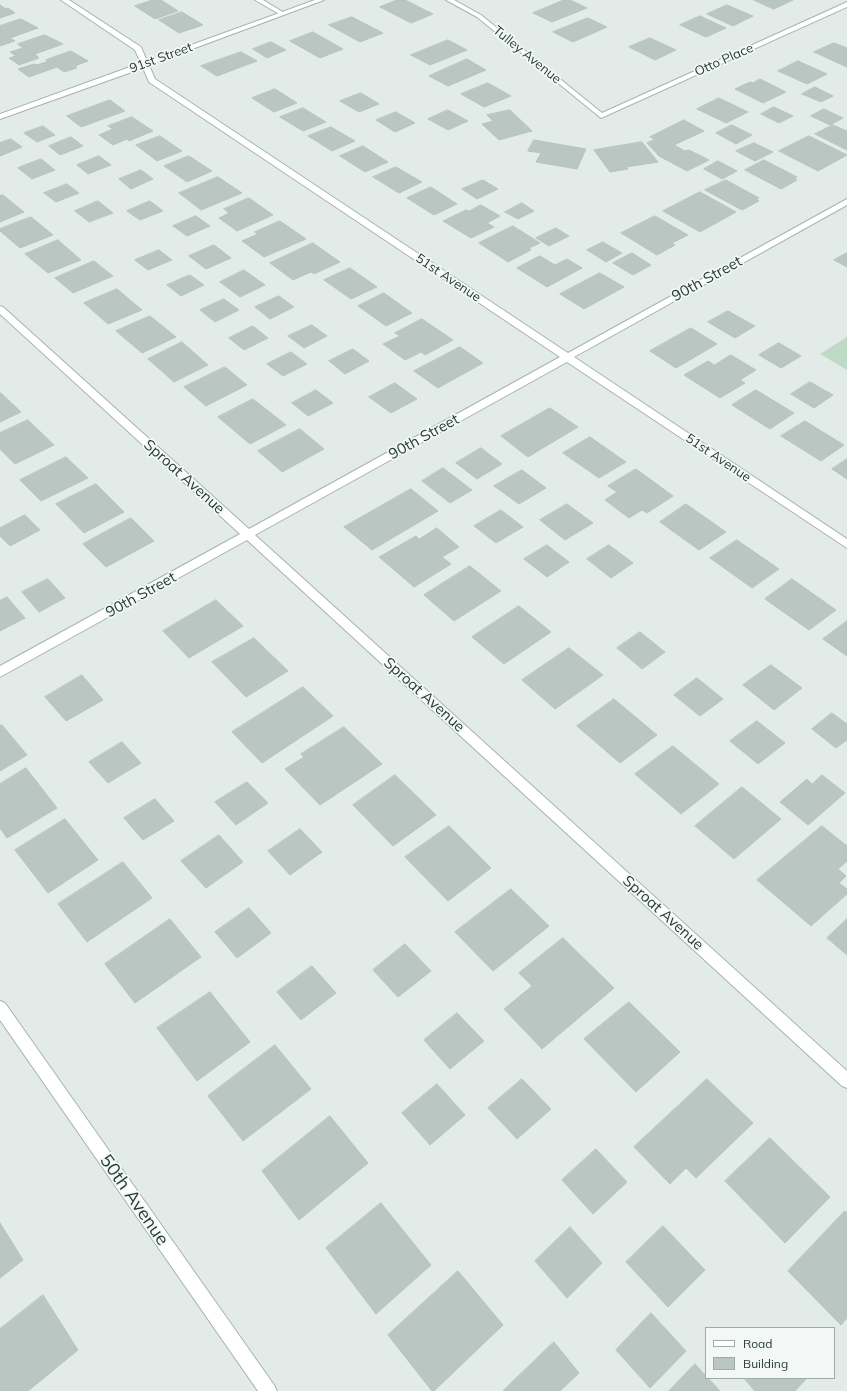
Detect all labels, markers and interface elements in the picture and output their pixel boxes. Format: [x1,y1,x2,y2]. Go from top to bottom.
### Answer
street label: Tulley Avenue [490,23,564,87]
street label: 91st Street [127,39,195,77]
street label: Otto Place [692,40,756,80]
street label: 51st Avenue [412,251,484,305]
street label: 90th Street [669,252,745,306]
street label: 90th Street [386,410,462,464]
street label: 51st Avenue [682,431,754,485]
street label: Sproat Avenue [140,436,228,518]
street label: 90th Street [103,568,179,622]
street label: Sproat Avenue [380,654,468,736]
street label: Sproat Avenue [619,872,707,954]
street label: 50th Avenue [95,1150,173,1250]
legend [705,1327,835,1379]
text: Road [743,1336,772,1351]
text: Building [743,1356,788,1371]

